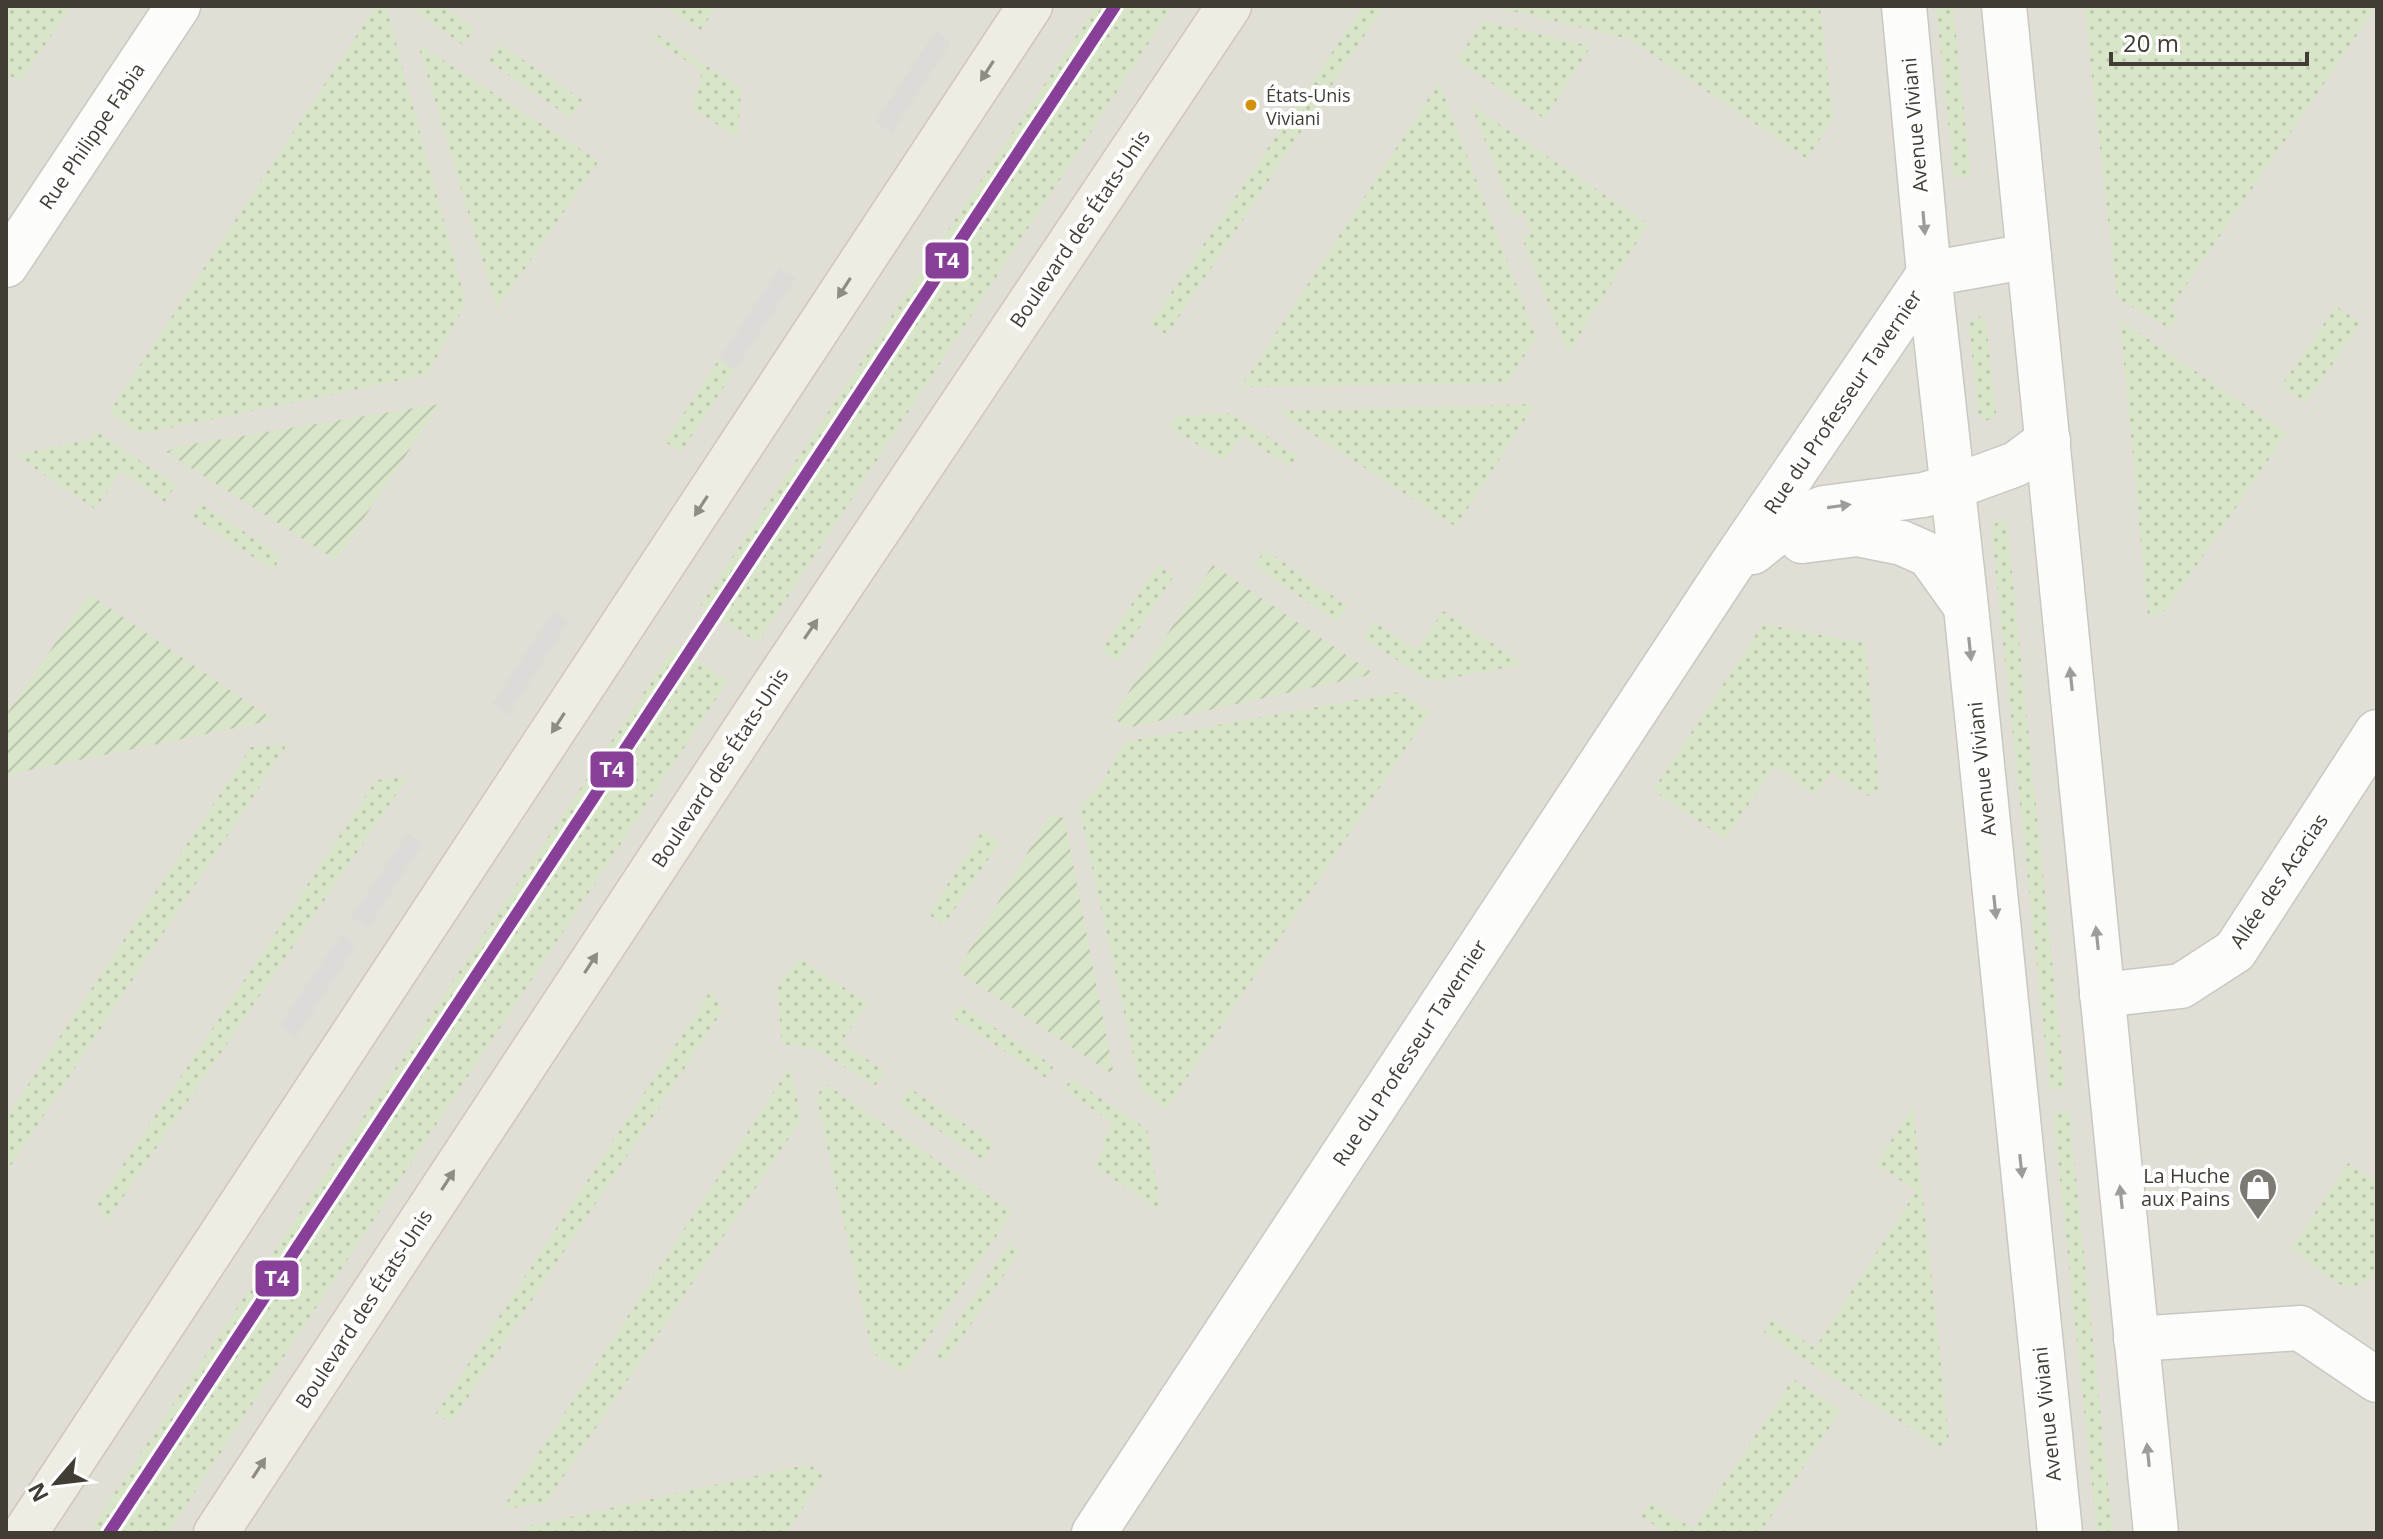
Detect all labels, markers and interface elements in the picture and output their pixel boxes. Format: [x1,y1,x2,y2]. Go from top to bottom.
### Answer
scale bar [2111,16,2307,66]
text: 20 m [2123,26,2179,59]
street label: Avenue Viviani [1895,56,1934,194]
street label: Rue Philippe Fabia [33,57,151,214]
one-way arrow [979,61,994,82]
place label: États-Unis Viviani [1266,83,1351,130]
marker: États-Unis Viviani [1243,97,1259,113]
street label: Boulevard des États-Unis [1003,125,1156,333]
one-way arrow [1918,211,1931,236]
line badge: T4 [924,241,970,280]
text: T4 [934,244,960,274]
one-way arrow [837,278,852,299]
street label: Rue du Professeur Tavernier [1757,284,1928,519]
one-way arrow [694,495,709,516]
one-way arrow [1827,499,1852,512]
one-way arrow [804,619,819,640]
one-way arrow [1964,637,1977,662]
street label: Boulevard des États-Unis [645,663,794,872]
one-way arrow [2065,666,2078,691]
street label: Avenue Viviani [1961,700,2002,838]
one-way arrow [552,712,566,734]
line badge: T4 [589,750,635,789]
text: T4 [599,753,625,783]
street label: Allée des Acacias [2223,808,2334,953]
one-way arrow [1989,895,2002,920]
one-way arrow [2090,925,2103,950]
street label: Rue du Professeur Tavernier [1326,934,1493,1171]
one-way arrow [583,952,597,974]
one-way arrow [2014,1154,2027,1179]
place label: La Huche aux Pains [2141,1162,2230,1212]
shop icon: La Huche aux Pains [2237,1166,2279,1221]
one-way arrow [440,1170,455,1191]
one-way arrow [2115,1184,2128,1209]
street label: Boulevard des États-Unis [289,1204,438,1413]
line badge: T4 [254,1259,300,1298]
text: T4 [264,1262,290,1292]
street label: Avenue Viviani [2026,1345,2067,1483]
one-way arrow [2141,1442,2154,1467]
north arrow [16,1443,96,1523]
one-way arrow [252,1457,266,1479]
text: N [20,1478,55,1508]

